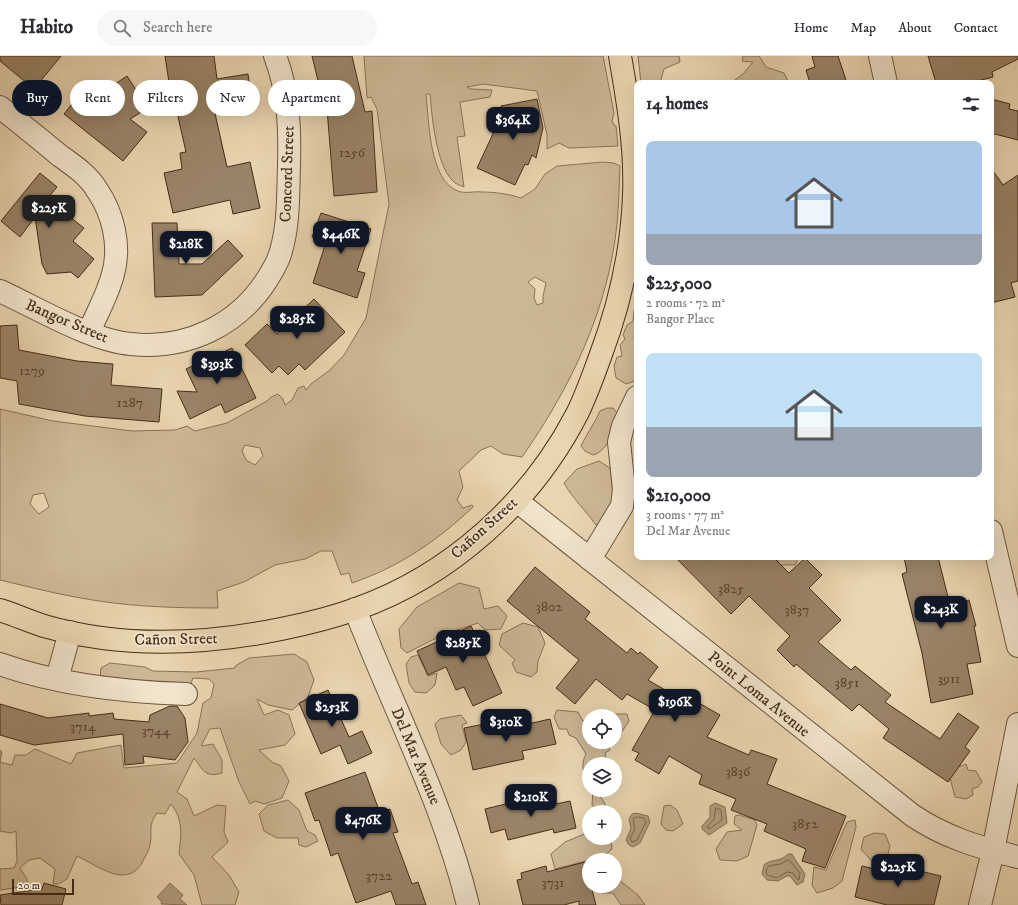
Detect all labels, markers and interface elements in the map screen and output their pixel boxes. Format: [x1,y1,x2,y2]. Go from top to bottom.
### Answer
search box [97,10,377,46]
text: Habito [20,16,73,39]
icon: search [111,17,133,39]
text: Search here [143,18,212,37]
text: Home [794,19,828,37]
text: Map [850,19,876,37]
text: About [898,19,932,37]
text: Contact [954,19,998,37]
chip: Buy [12,80,62,116]
chip: Rent [70,80,125,116]
chip: Filters [133,80,198,116]
chip: New [206,80,260,116]
chip: Apartment [268,80,355,116]
text: 14 homes [646,93,708,115]
icon: filters [960,93,982,115]
pin: $364K [485,107,541,141]
text: $364K [495,112,531,128]
street label: Concord Street [275,125,299,223]
house number: 1256 [339,144,366,162]
icon: home [778,167,850,239]
pin: $225K [21,195,77,229]
text: $225K [31,200,67,216]
pin: $446K [313,221,369,255]
text: $446K [322,226,360,242]
pin: $218K [158,231,214,265]
text: $218K [169,236,203,252]
text: $225,000 [646,273,712,295]
street label: Bangor Street [23,295,111,347]
text: 2 rooms · 72 m² [646,295,725,311]
pin: $285K [269,306,325,340]
text: $285K [279,311,315,327]
text: Bangor Place [646,311,715,327]
pin: $393K [189,351,245,385]
text: $393K [201,356,233,372]
house number: 1279 [19,362,45,380]
icon: home [778,379,850,451]
house number: 1287 [117,394,143,412]
text: $210,000 [646,485,711,507]
street label: Cañon Street [446,493,522,563]
text: 3 rooms · 77 m² [646,507,724,523]
text: Del Mar Avenue [646,523,730,539]
house number: 3825 [718,580,744,598]
pin: $243K [913,596,969,630]
house number: 3802 [536,598,562,616]
house number: 3837 [785,601,809,619]
text: $243K [924,601,958,617]
street label: Cañon Street [134,628,218,650]
pin: $285K [435,630,491,664]
text: $285K [445,635,481,651]
street label: Point Loma Avenue [704,647,814,741]
house number: 3911 [938,670,960,688]
house number: 3851 [835,674,859,692]
pin: $196K [647,689,703,723]
pin: $253K [304,694,360,728]
text: $196K [658,694,692,710]
text: $253K [315,699,349,715]
street label: Del Mar Avenue [387,704,446,808]
pin: $310K [478,709,534,743]
map controls [582,709,622,893]
button: locate [582,709,622,749]
text: $310K [490,714,522,730]
house number: 3714 [70,718,97,736]
house number: 3744 [142,722,171,740]
button: layers [582,757,622,797]
house number: 3836 [726,763,751,781]
pin: $210K [503,784,559,818]
text: $210K [514,789,548,805]
button: + [582,805,622,845]
pin: $476K [335,807,391,841]
text: $476K [345,812,381,828]
house number: 3852 [792,815,818,833]
button: − [582,853,622,893]
pin: $225K [870,854,926,888]
text: $225K [880,859,916,875]
house number: 3722 [366,867,392,885]
house number: 3731 [542,874,564,892]
scale bar [12,877,74,896]
text: 20 m [18,879,40,893]

